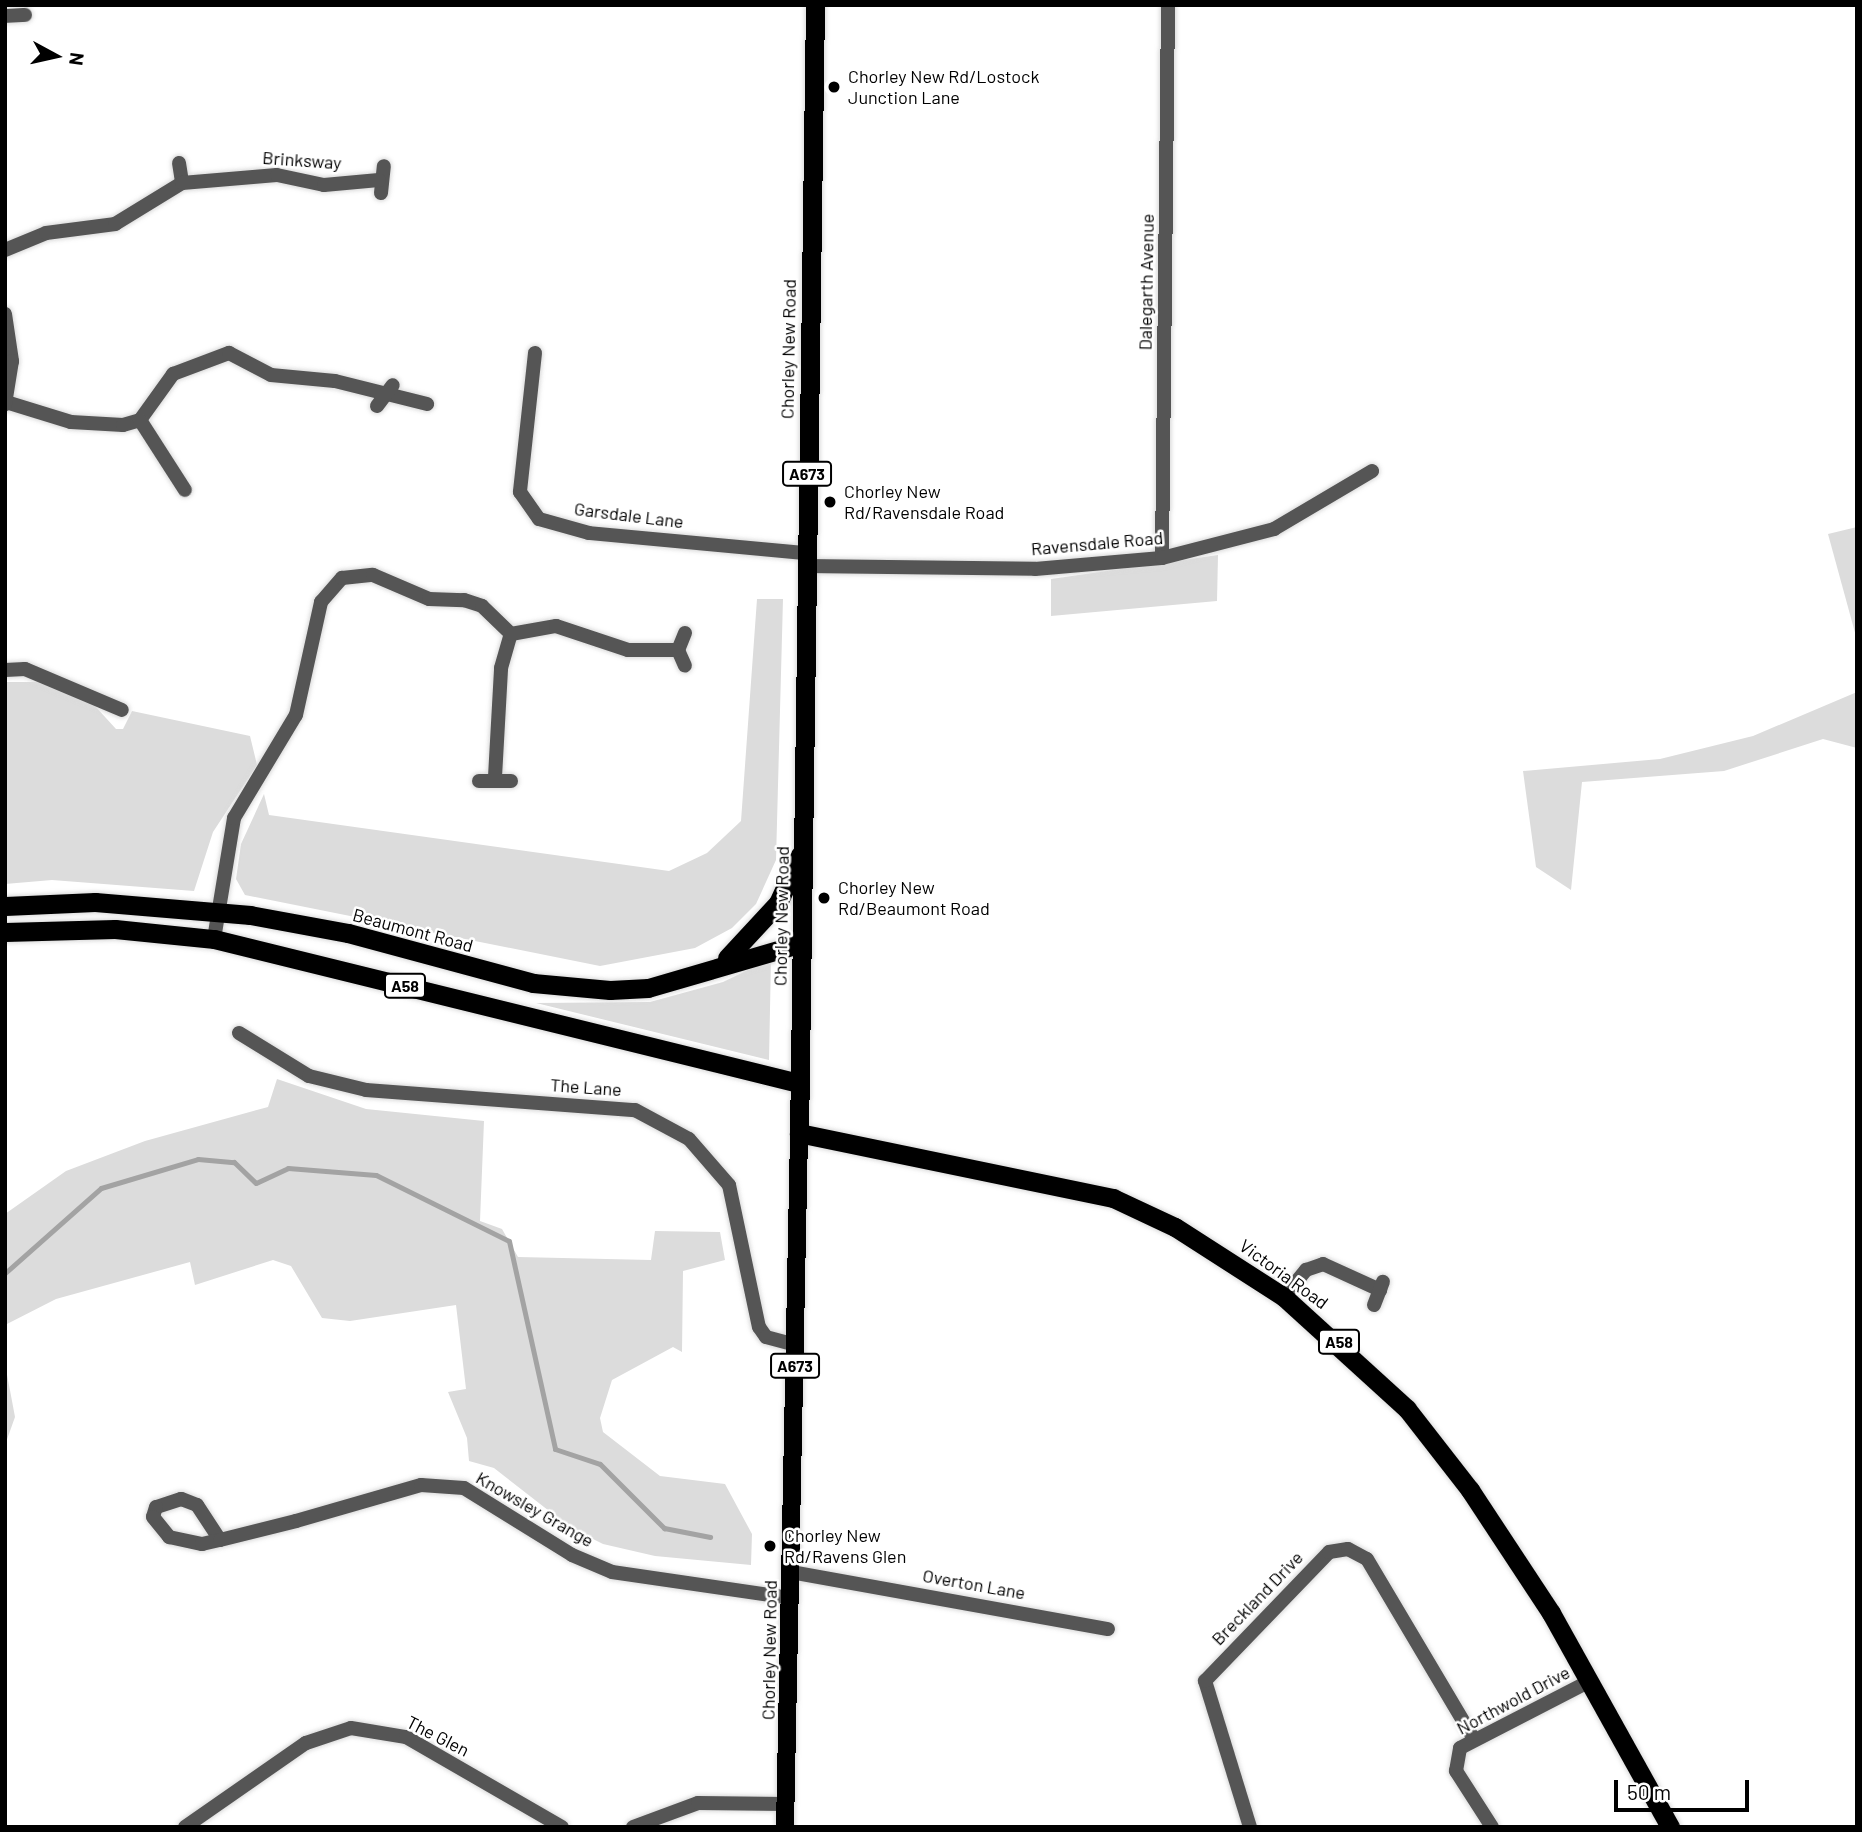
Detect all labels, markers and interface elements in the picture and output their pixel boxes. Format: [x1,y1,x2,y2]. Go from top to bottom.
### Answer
north arrow [21,21,91,91]
text: N [65,51,90,67]
place label: Chorley New Rd/Lostock Junction Lane [848,66,1040,108]
marker: Chorley New Rd/Lostock Junction Lane [826,79,842,95]
street label: Brinksway [262,146,342,174]
street label: Dalegarth Avenue [1134,214,1158,350]
street label: Chorley New Road [776,279,800,419]
road number: A673 [781,461,833,486]
place label: Chorley New Rd/Ravensdale Road [844,481,1004,524]
marker: Chorley New Rd/Ravensdale Road [822,494,838,510]
street label: Garsdale Lane [573,498,685,532]
street label: Ravensdale Road [1030,526,1164,560]
street label: Chorley New Road [769,846,793,986]
place label: Chorley New Rd/Beaumont Road [838,877,990,920]
marker: Chorley New Rd/Beaumont Road [816,890,832,906]
street label: Beaumont Road [350,904,476,956]
road number: A58 [382,974,428,998]
street label: The Lane [550,1074,622,1100]
street label: Victoria Road [1235,1235,1333,1313]
road number: A58 [1316,1330,1362,1354]
road number: A673 [769,1354,821,1378]
street label: Knowsley Grange [472,1467,598,1551]
place label: Chorley New Rd/Ravens Glen [784,1525,906,1568]
marker: Chorley New Rd/Ravens Glen [762,1538,778,1554]
street label: Breckland Drive [1207,1547,1307,1649]
street label: Overton Lane [921,1564,1027,1604]
street label: Chorley New Road [757,1580,781,1720]
street label: Northwold Drive [1453,1661,1573,1739]
street label: The Glen [403,1711,473,1761]
scale bar [1617,1766,1752,1810]
text: 50 m [1627,1779,1671,1804]

